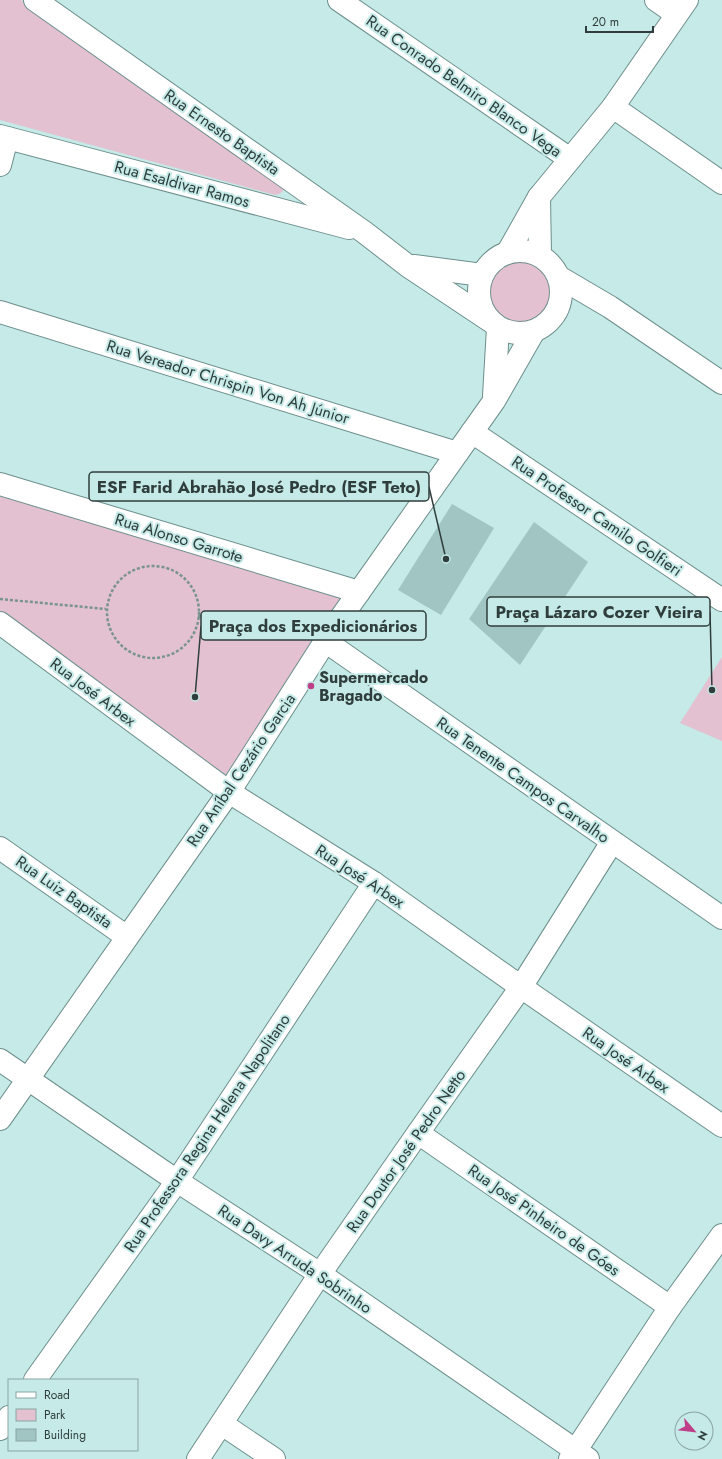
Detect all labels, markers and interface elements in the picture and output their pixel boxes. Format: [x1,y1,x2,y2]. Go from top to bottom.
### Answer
scale bar [586,8,653,34]
street label: Rua Conrado Belmiro Blanco Vega [361,9,567,163]
text: 20 m [592,13,619,31]
street label: Rua Ernesto Baptista [160,83,284,181]
street label: Rua Esaldivar Ramos [112,155,252,213]
street label: Rua Vereador Chrispin Von Ah Júnior [104,334,353,430]
street label: Rua Professor Camilo Golfieri [507,450,687,582]
callout: ESF Farid Abrahão José Pedro (ESF Teto) [89,472,429,501]
text: ESF Farid Abrahão José Pedro (ESF Teto) [97,475,421,499]
street label: Rua Alonso Garrote [112,508,246,568]
callout: Praça Lázaro Cozer Vieira [487,597,710,626]
text: Praça Lázaro Cozer Vieira [495,600,703,624]
callout: Praça dos Expedicionários [201,611,426,640]
text: Praça dos Expedicionários [209,614,418,638]
street label: Rua José Arbex [45,652,141,732]
place label: Supermercado Bragado [319,666,428,707]
marker: Supermercado Bragado [306,681,316,691]
street label: Rua Aníbal Cezário Garcia [181,689,301,851]
street label: Rua Tenente Campos Carvalho [432,711,614,849]
street label: Rua José Arbex [311,839,409,914]
street label: Rua Luiz Baptista [11,850,117,934]
street label: Rua Professora Regina Helena Napolitano [118,1009,296,1257]
street label: Rua José Arbex [578,1021,675,1099]
street label: Rua Doutor José Pedro Netto [341,1065,471,1237]
street label: Rua José Pinheiro de Góes [463,1159,625,1281]
street label: Rua Davy Arruda Sobrinho [214,1199,377,1319]
legend [8,1379,138,1451]
text: Road [44,1386,70,1404]
text: Park [44,1406,66,1424]
north arrow [674,1411,714,1451]
text: Building [44,1426,86,1444]
text: N [694,1428,712,1443]

